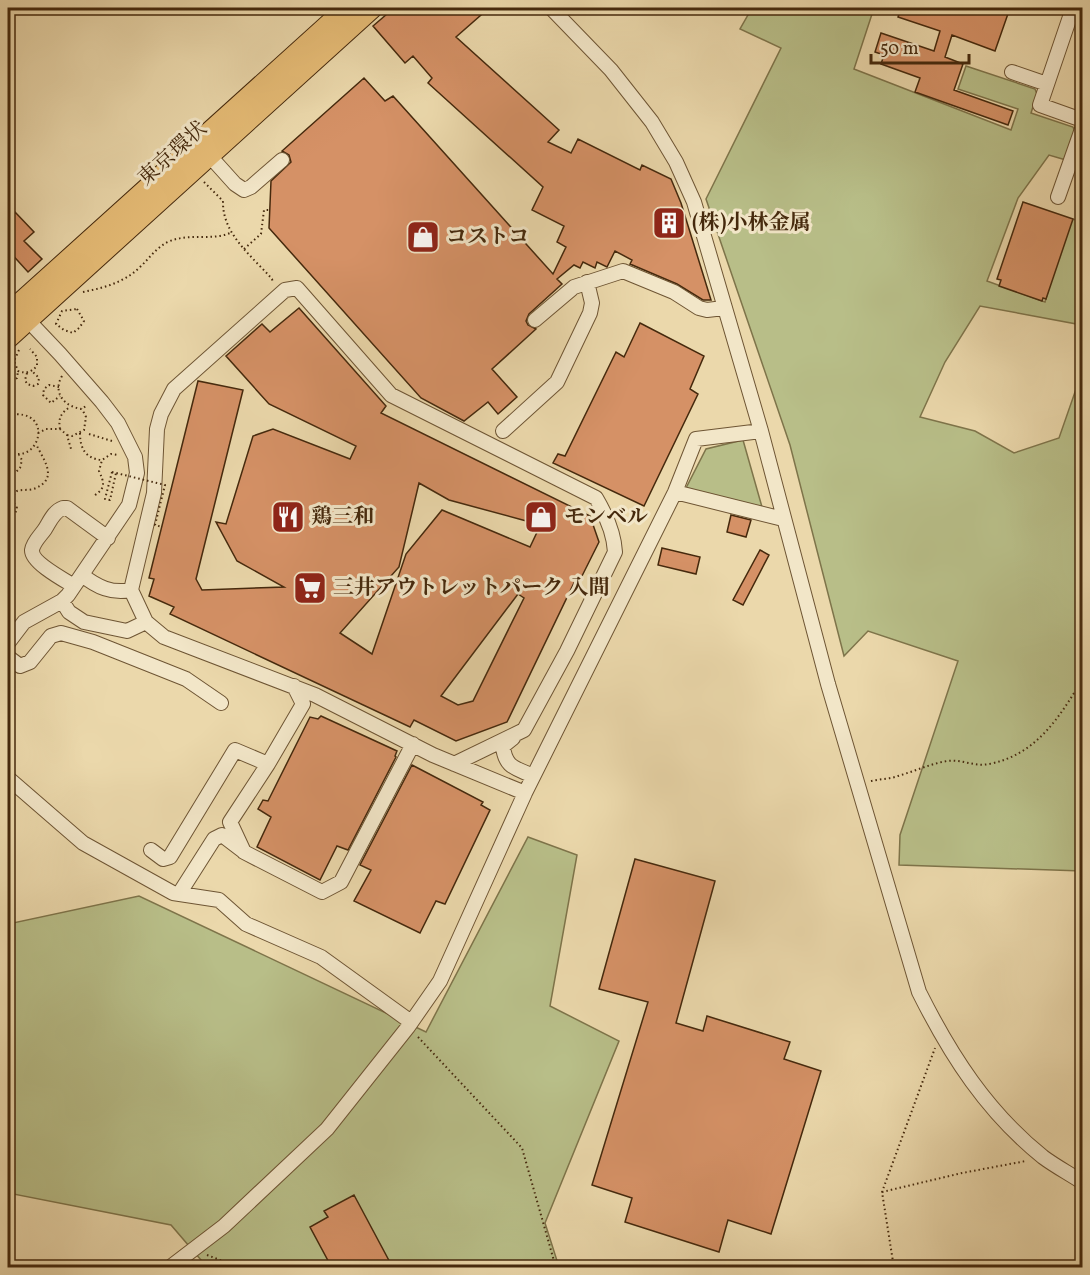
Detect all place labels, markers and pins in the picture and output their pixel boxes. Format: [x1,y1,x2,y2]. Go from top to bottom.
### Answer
building icon: (株)小林金属 [651,205,687,241]
place label: (株)小林金属 [692,209,811,238]
shop icon: コストコ [405,219,441,255]
place label: コストコ [446,223,529,252]
restaurant icon: 鶏三和 [270,499,306,535]
shop icon: モンベル [523,499,559,535]
place label: 鶏三和 [311,503,374,532]
place label: モンベル [564,503,648,532]
supermarket icon: 三井アウトレットパーク 入間 [292,570,328,606]
place label: 三井アウトレットパーク 入間 [333,574,610,603]

